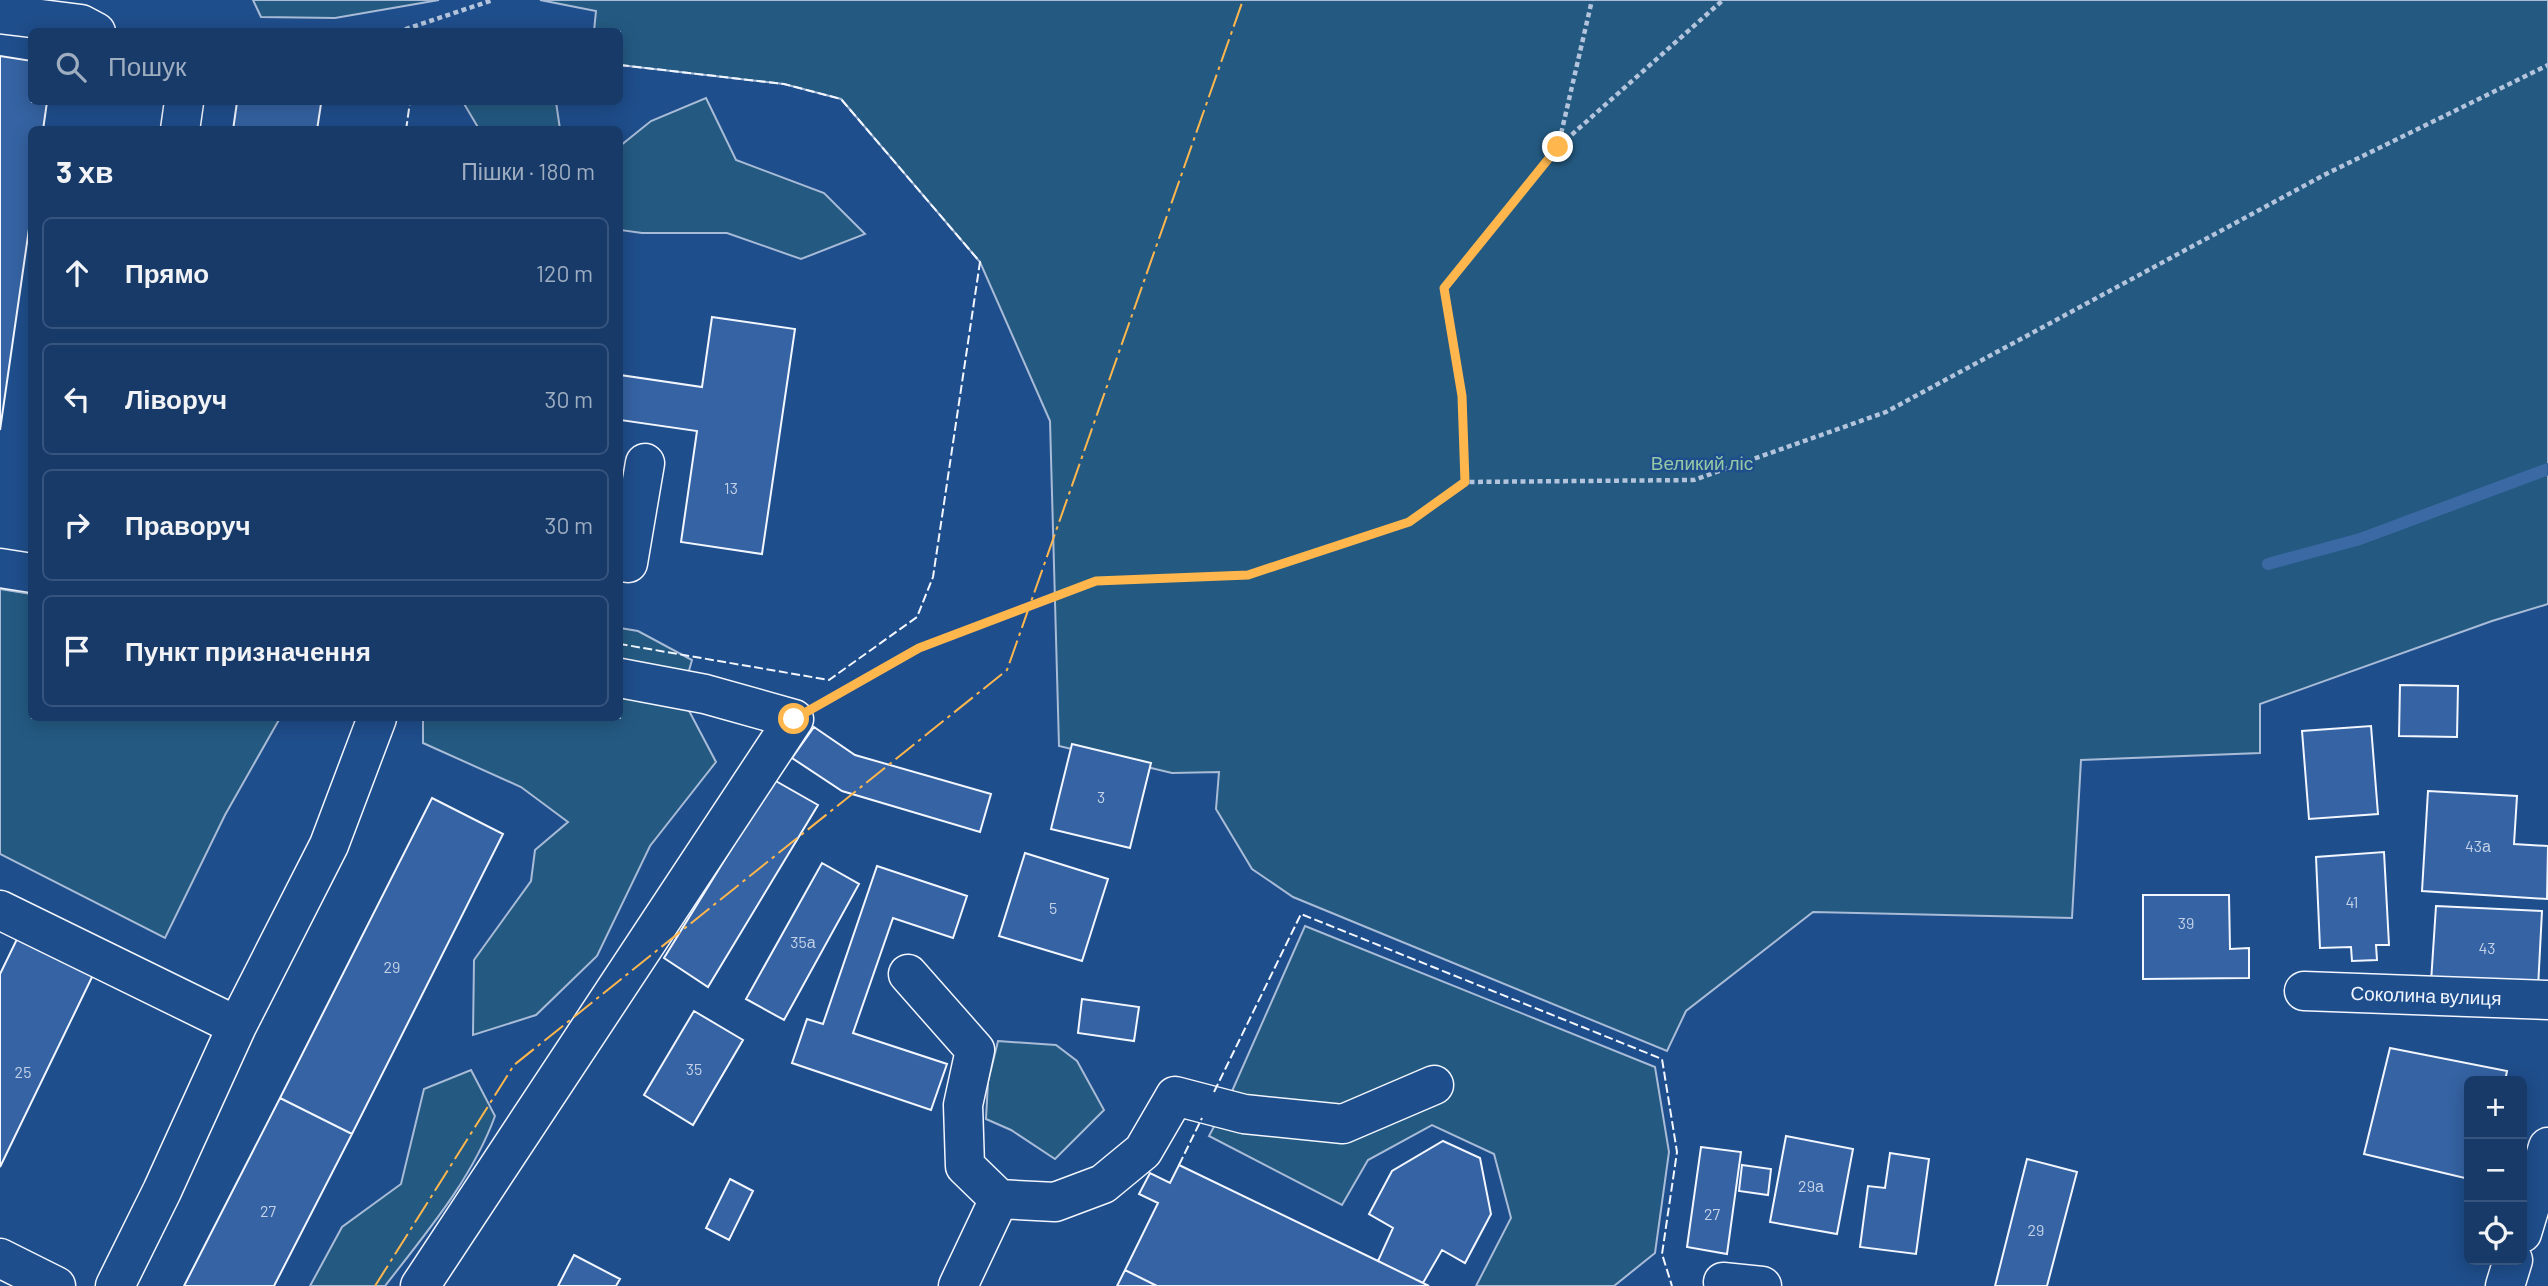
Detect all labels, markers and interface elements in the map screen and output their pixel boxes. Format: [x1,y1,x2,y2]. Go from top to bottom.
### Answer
search box [28,28,623,105]
icon: search [52,48,90,86]
text: Пошук [108,50,186,81]
route end [1542,131,1573,162]
text: 3 хв [56,153,113,189]
text: Пішки · 180 m [461,157,595,185]
icon: ahead [58,254,96,292]
text: Прямо [125,257,209,288]
text: 120 m [536,259,593,287]
icon: left [58,380,96,418]
text: Ліворуч [125,383,227,414]
text: 30 m [545,385,593,413]
park label: Великий ліс [1651,451,1753,474]
house number: 13 [724,478,738,497]
icon: right [58,506,96,544]
text: Праворуч [125,509,251,540]
text: 30 m [545,511,593,539]
icon: arrive [58,632,96,670]
text: Пункт призначення [125,635,371,666]
route start [778,703,809,734]
house number: 3 [1097,787,1105,806]
house number: 43а [2465,836,2491,855]
house number: 41 [2346,892,2358,911]
house number: 5 [1049,898,1057,917]
house number: 39 [2178,913,2194,932]
house number: 35а [790,932,816,951]
house number: 43 [2478,938,2496,957]
house number: 29 [384,957,400,976]
street label: Соколина вулиця [2350,981,2502,1009]
house number: 35 [686,1059,702,1078]
house number: 25 [15,1062,31,1081]
map controls [2464,1076,2527,1265]
button: + [2464,1076,2527,1139]
button: − [2464,1139,2527,1202]
house number: 29а [1798,1176,1824,1195]
house number: 27 [260,1201,276,1220]
button: locate [2464,1202,2527,1265]
house number: 27 [1704,1204,1720,1223]
house number: 29 [2028,1220,2044,1239]

